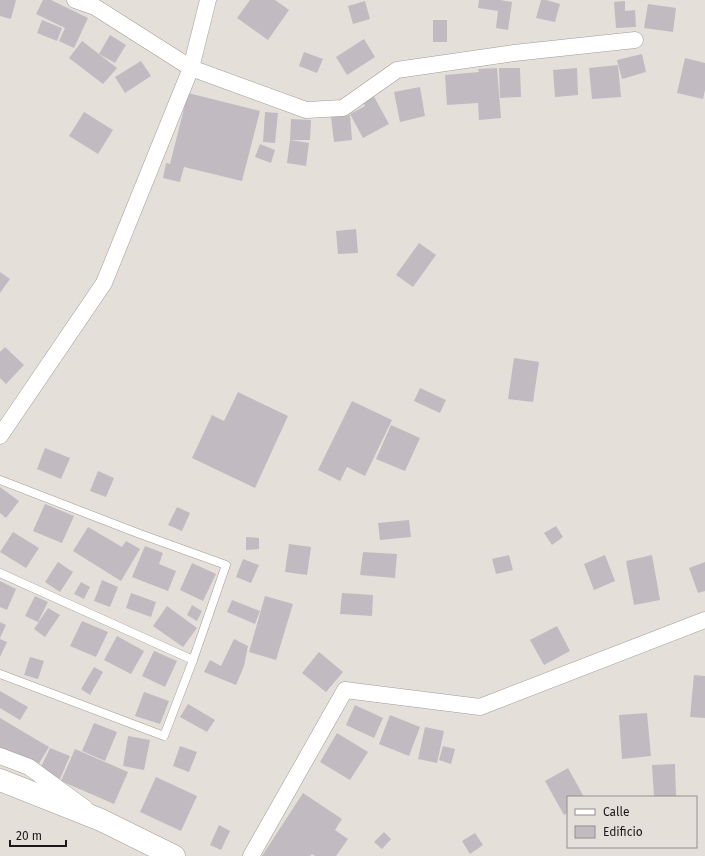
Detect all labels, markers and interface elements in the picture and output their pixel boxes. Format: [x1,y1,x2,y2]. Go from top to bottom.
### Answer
legend [567,796,697,848]
text: Calle [603,805,630,819]
scale bar [10,822,66,848]
text: Edificio [603,825,643,839]
text: 20 m [16,829,42,843]

